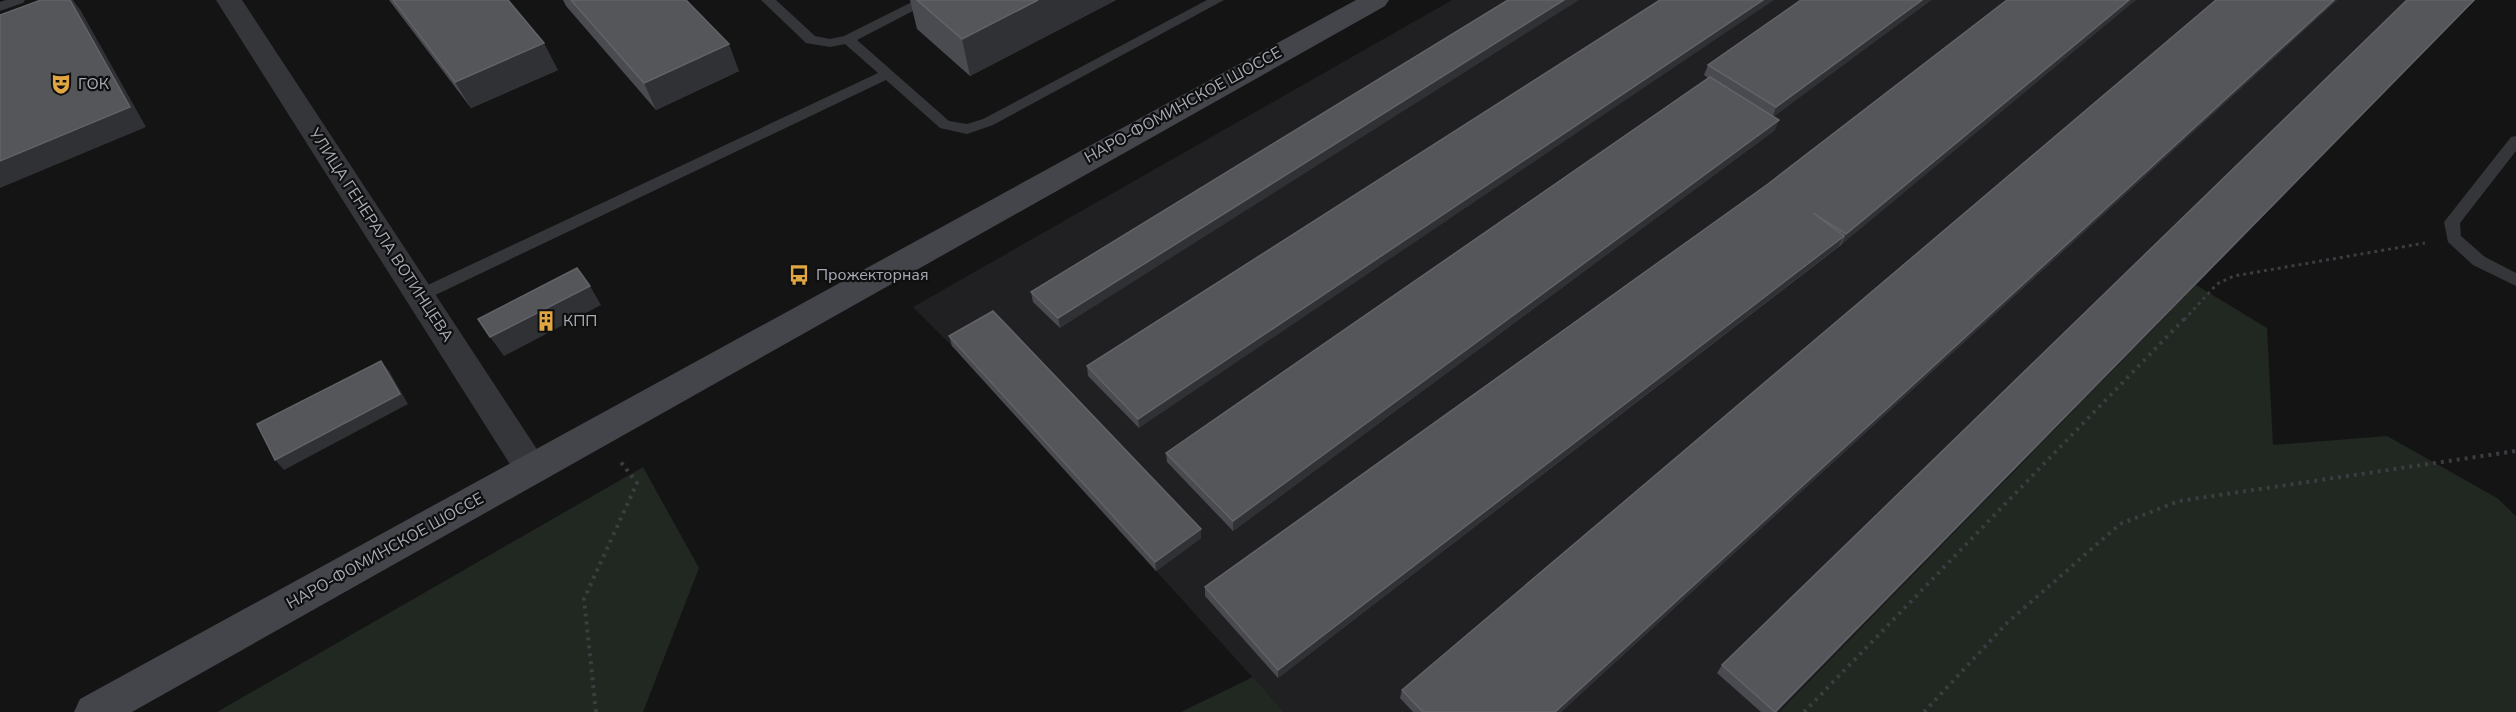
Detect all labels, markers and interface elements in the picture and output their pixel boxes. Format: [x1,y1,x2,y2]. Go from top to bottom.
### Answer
street label: НАРО-ФОМИНСКОЕ ШОССЕ [1080,41,1286,169]
theatre icon: ГОК [49,72,73,96]
place label: ГОК [78,73,110,95]
street label: УЛИЦА ГЕНЕРАЛА ВОТИНЦЕВА [303,123,459,346]
bus stop icon: Прожекторная [787,263,811,287]
place label: Прожекторная [816,264,929,286]
building icon: КПП [534,309,558,333]
place label: КПП [563,310,597,332]
street label: НАРО-ФОМИНСКОЕ ШОССЕ [282,487,488,615]

